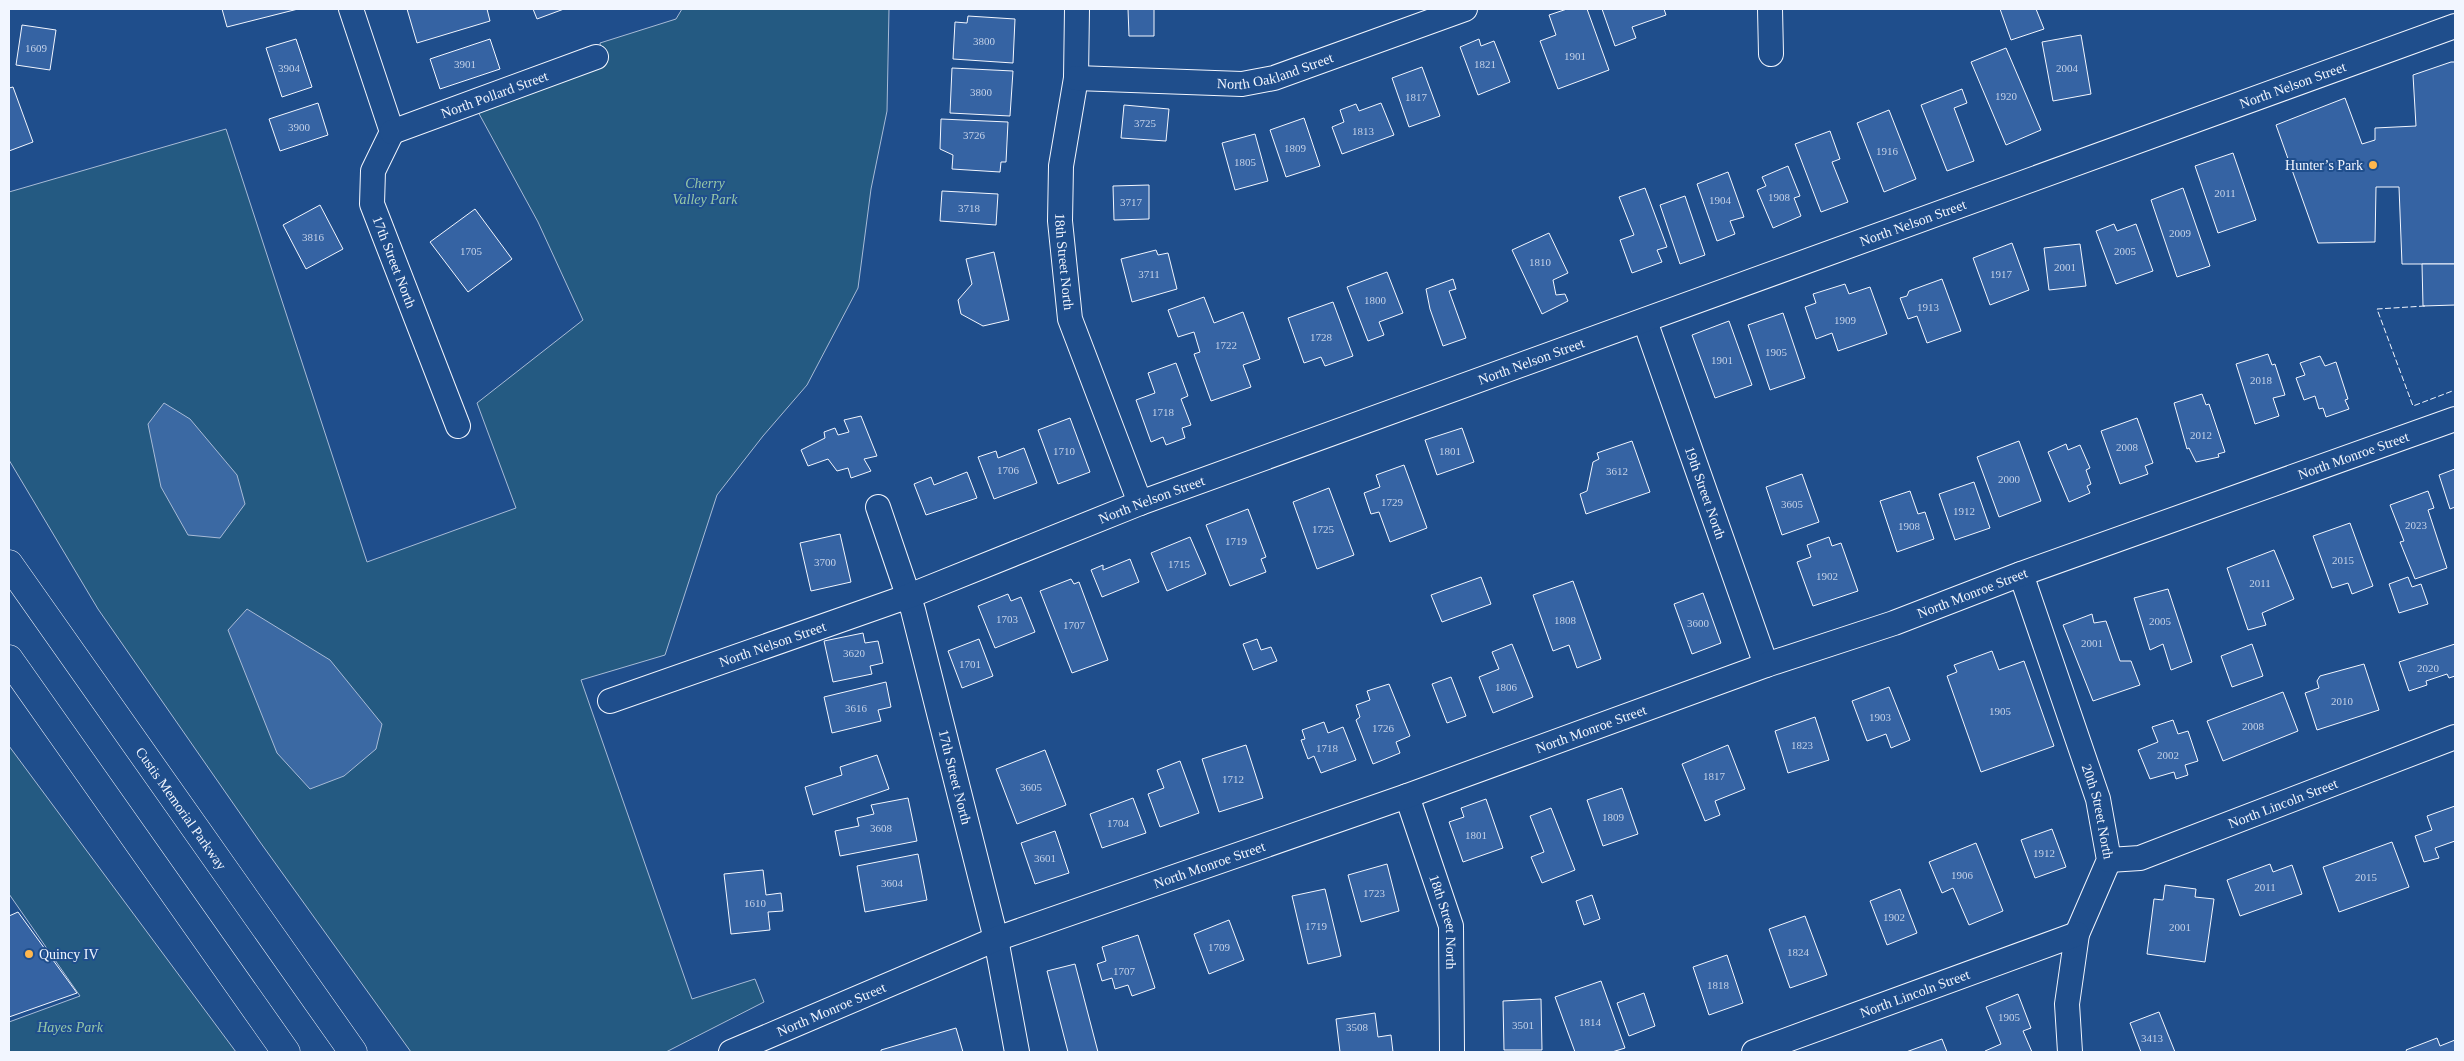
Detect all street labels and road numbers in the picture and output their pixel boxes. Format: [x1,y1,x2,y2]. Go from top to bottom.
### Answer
street label: North Oakland Street [1217,50,1335,92]
street label: North Nelson Street [2237,59,2348,111]
street label: North Pollard Street [439,68,550,121]
street label: North Nelson Street [1858,196,1968,249]
street label: 18th Street North [1052,213,1077,311]
street label: 17th Street North [370,214,419,310]
street label: North Nelson Street [1476,335,1586,387]
street label: North Monroe Street [2296,429,2411,482]
street label: 19th Street North [1682,444,1729,541]
street label: North Nelson Street [1096,473,1207,526]
street label: North Monroe Street [1915,565,2029,621]
street label: North Nelson Street [717,618,828,670]
street label: North Monroe Street [1533,702,1648,756]
street label: 17th Street North [936,728,974,826]
street label: Custis Memorial Parkway [133,744,230,872]
street label: 20th Street North [2079,762,2116,860]
street label: North Lincoln Street [2226,775,2340,831]
street label: North Monroe Street [1152,838,1267,891]
street label: 18th Street North [1427,873,1459,969]
street label: North Lincoln Street [1858,966,1972,1020]
street label: North Monroe Street [775,979,888,1039]

